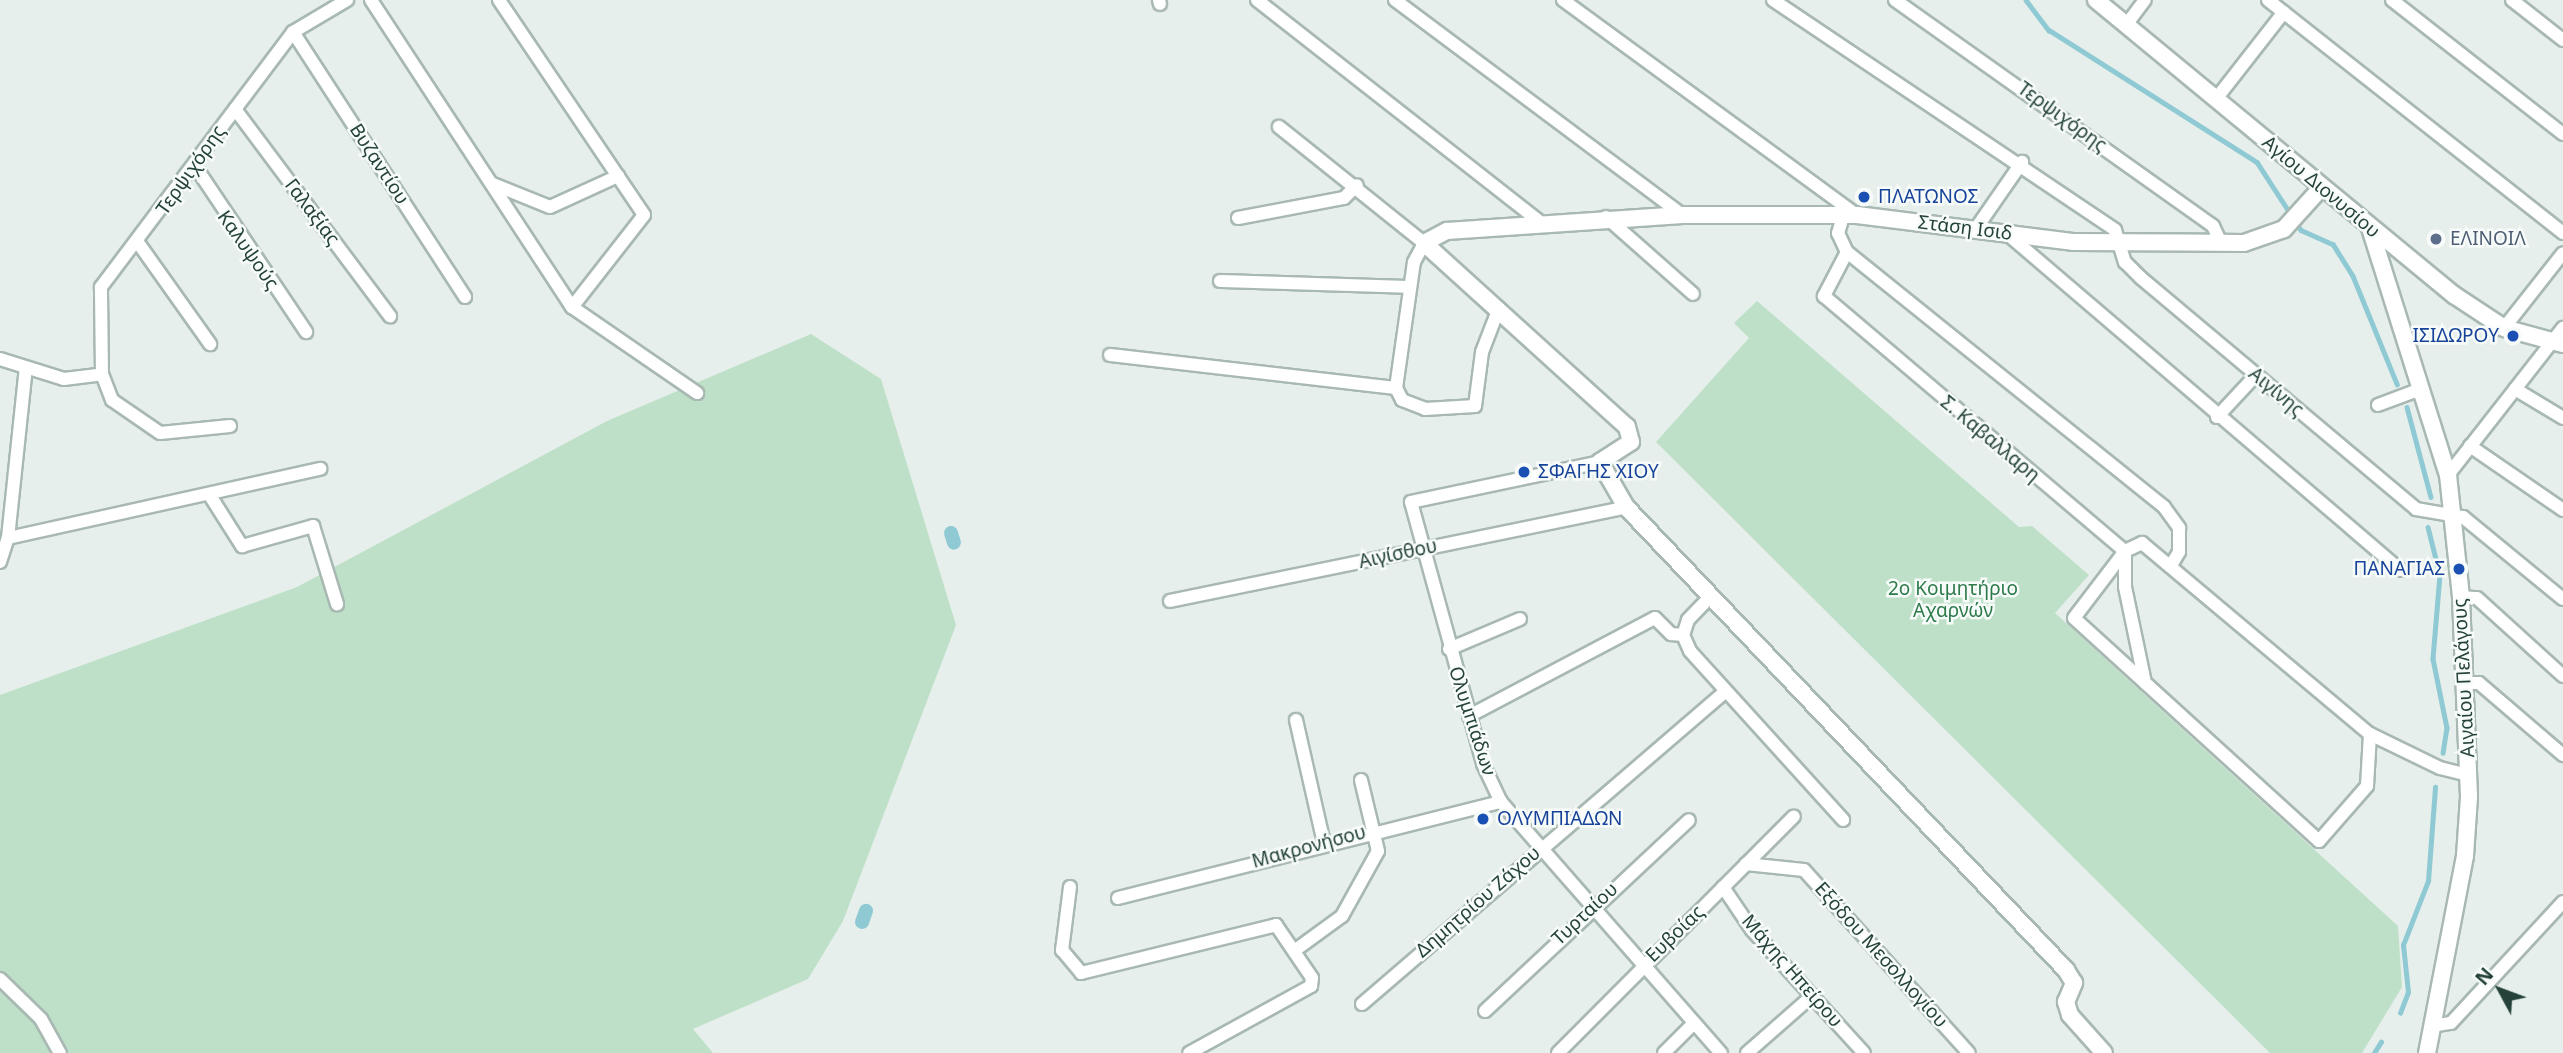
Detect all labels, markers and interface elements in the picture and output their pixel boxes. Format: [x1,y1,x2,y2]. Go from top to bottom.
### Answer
street label: Τερψιχόρης [2013,77,2111,157]
street label: Βυζαντίου [344,119,414,209]
street label: Τερψιχόρης [152,121,230,219]
street label: Αγίου Διονυσίου [2258,131,2384,243]
street label: Γαλαξίας [280,174,344,250]
place label: ΠΛΑΤΩΝΟΣ [1878,186,1978,208]
marker: ΠΛΑΤΩΝΟΣ [1856,189,1872,205]
street label: Καλυψούς [213,206,283,294]
street label: Στάση Ισιδ [1917,211,2013,245]
place label: ΕΛΙΝΟΙΛ [2450,228,2526,250]
marker: ΕΛΙΝΟΙΛ [2428,231,2444,247]
place label: ΙΣΙΔΩΡΟΥ [2413,325,2499,347]
marker: ΙΣΙΔΩΡΟΥ [2505,328,2521,344]
street label: Αιγίνης [2244,363,2308,421]
street label: Σ. Καβαλλαρη [1936,391,2044,487]
place label: ΣΦΑΓΗΣ ΧΙΟΥ [1538,461,1659,483]
marker: ΣΦΑΓΗΣ ΧΙΟΥ [1516,464,1532,480]
street label: Αιγίσθου [1357,535,1439,573]
place label: ΠΑΝΑΓΙΑΣ [2353,558,2445,580]
marker: ΠΑΝΑΓΙΑΣ [2451,561,2467,577]
park label: 2ο Κοιμητήριο Αχαρνών [1888,578,2018,622]
street label: Αιγαίου Πελάγους [2448,598,2480,758]
street label: Ολυμπιάδων [1444,663,1500,779]
place label: ΟΛΥΜΠΙΑΔΩΝ [1497,808,1623,830]
marker: ΟΛΥΜΠΙΑΔΩΝ [1475,811,1491,827]
street label: Μακρονήσου [1249,821,1369,873]
street label: Δημητρίου Ζάχου [1411,842,1545,962]
street label: Τυρταίου [1547,878,1623,950]
street label: Εξόδου Μεσολλογίου [1810,878,1952,1032]
street label: Ευβοίας [1641,901,1709,967]
street label: Μάχης Ηπείρου [1737,910,1847,1032]
north arrow [2465,955,2535,1025]
text: N [2469,962,2499,991]

